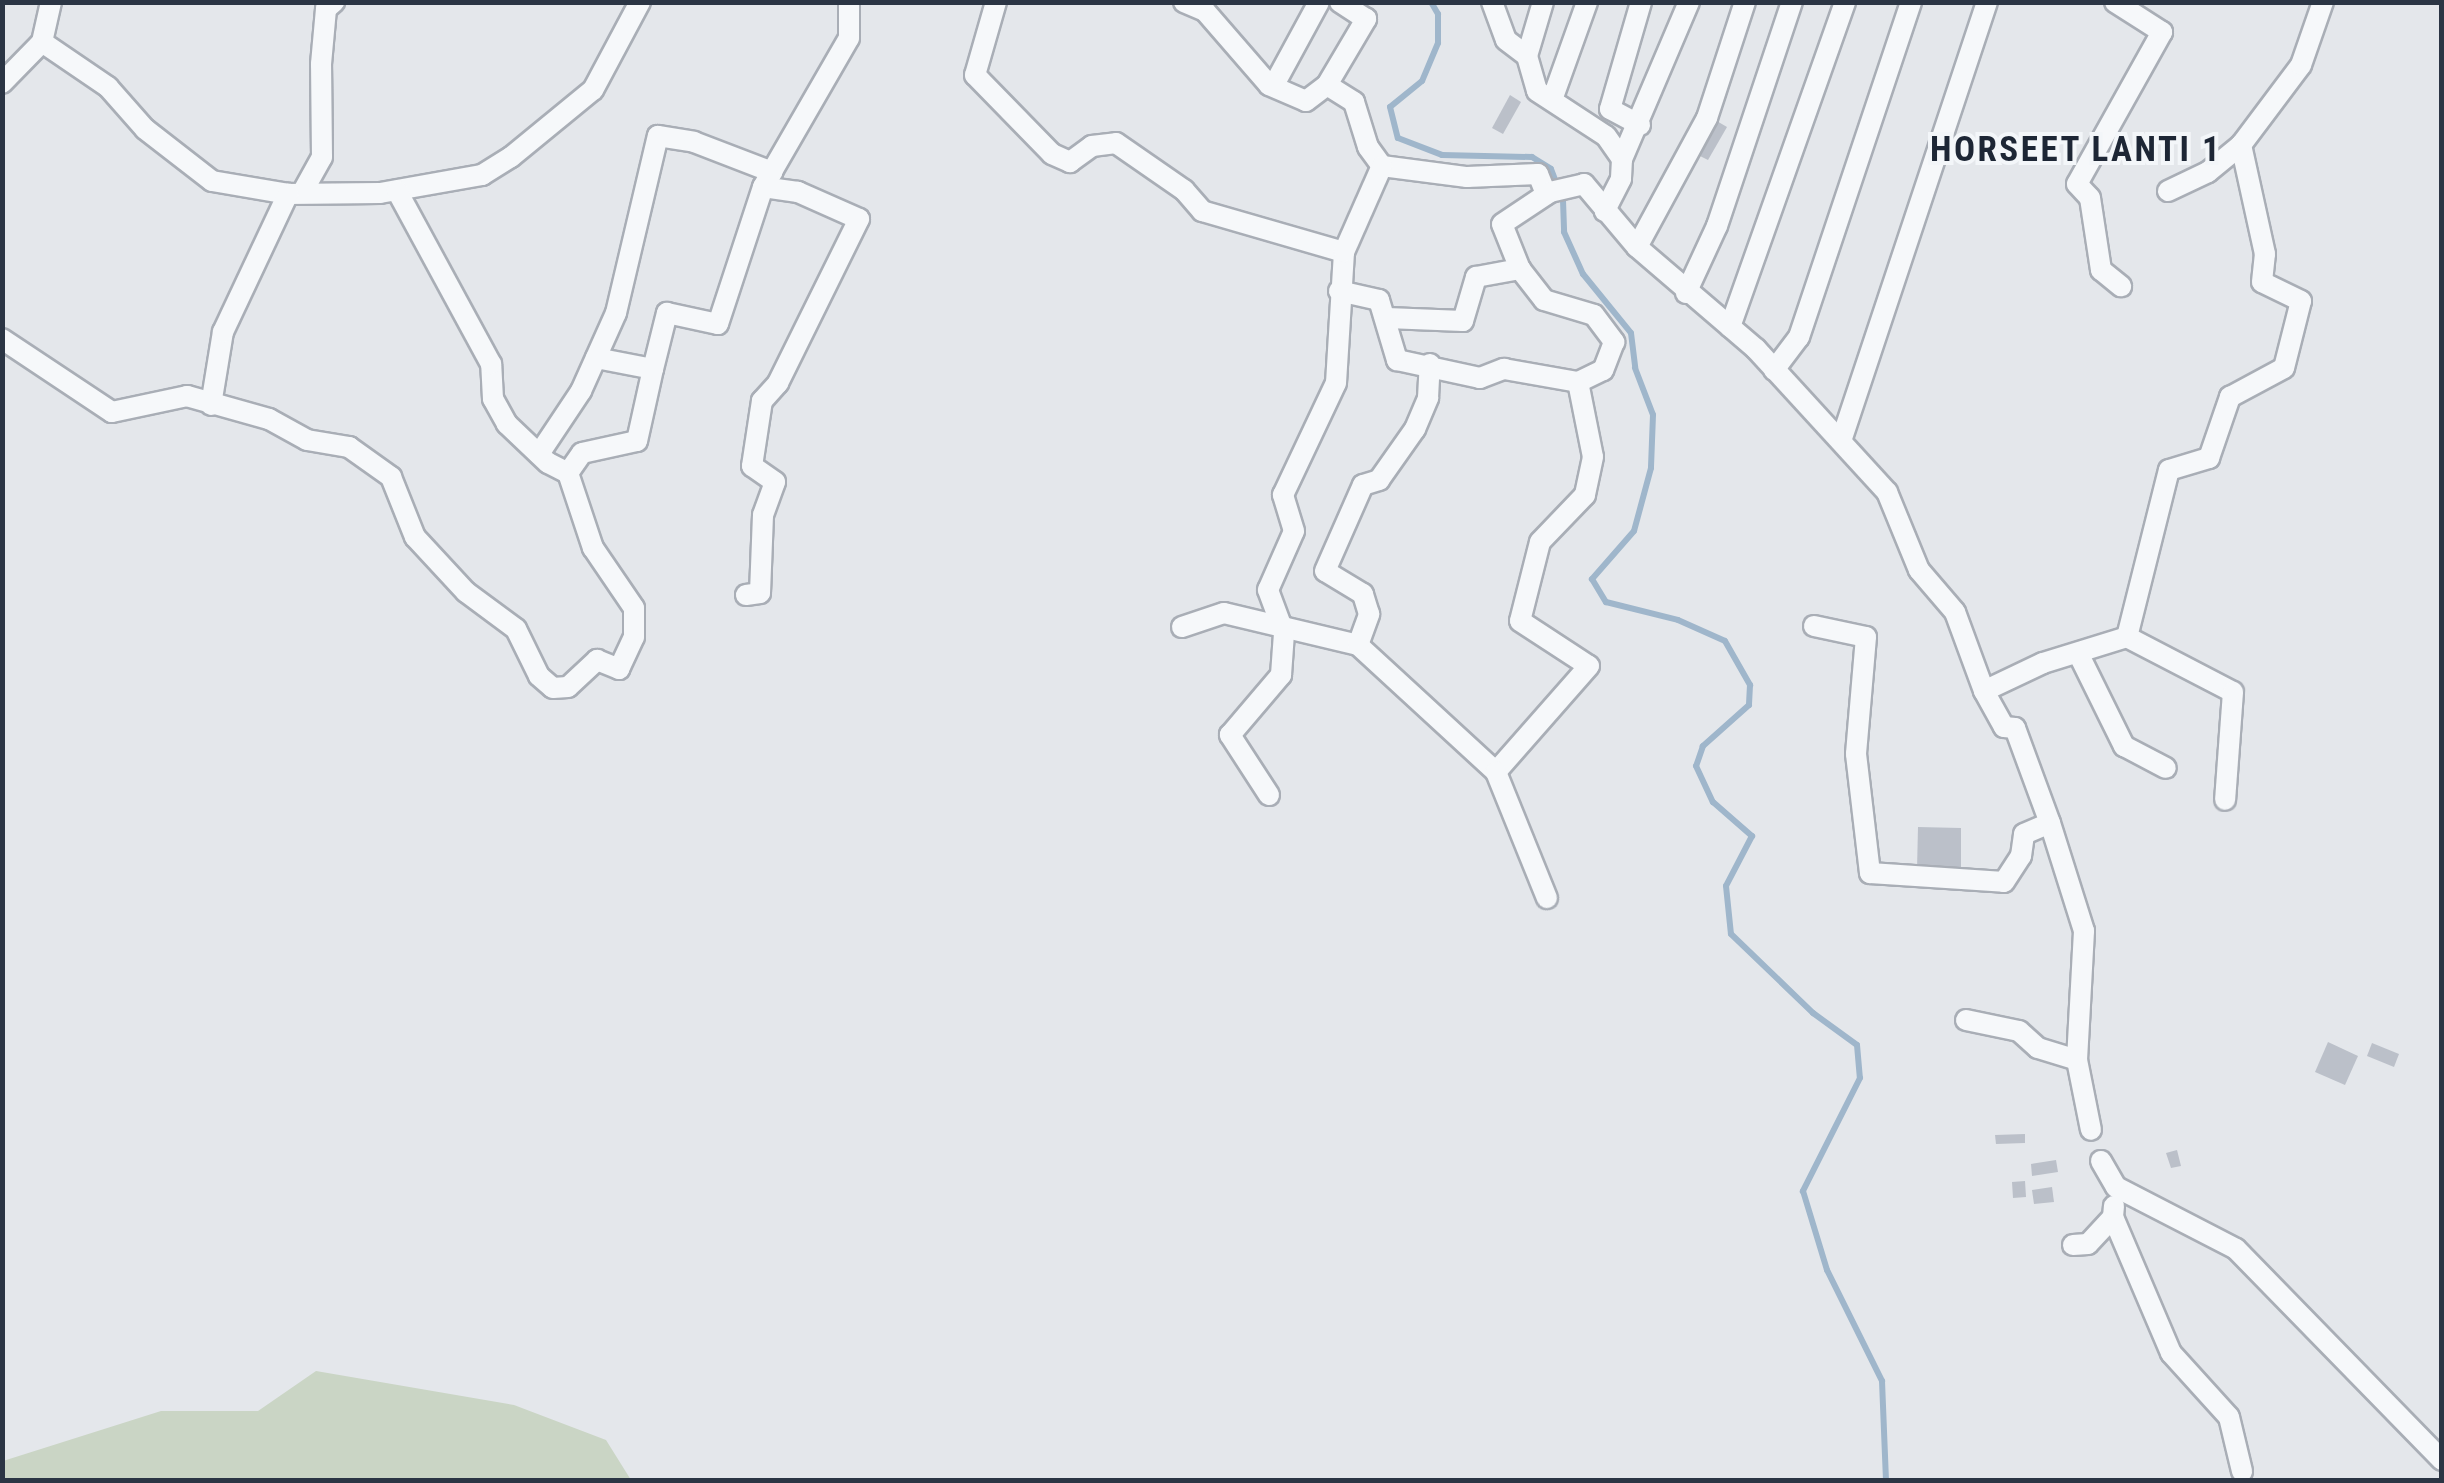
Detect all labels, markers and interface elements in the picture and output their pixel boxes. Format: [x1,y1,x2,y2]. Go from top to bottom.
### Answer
district label: HORSEET LANTI 1 [1929,129,2223,171]

